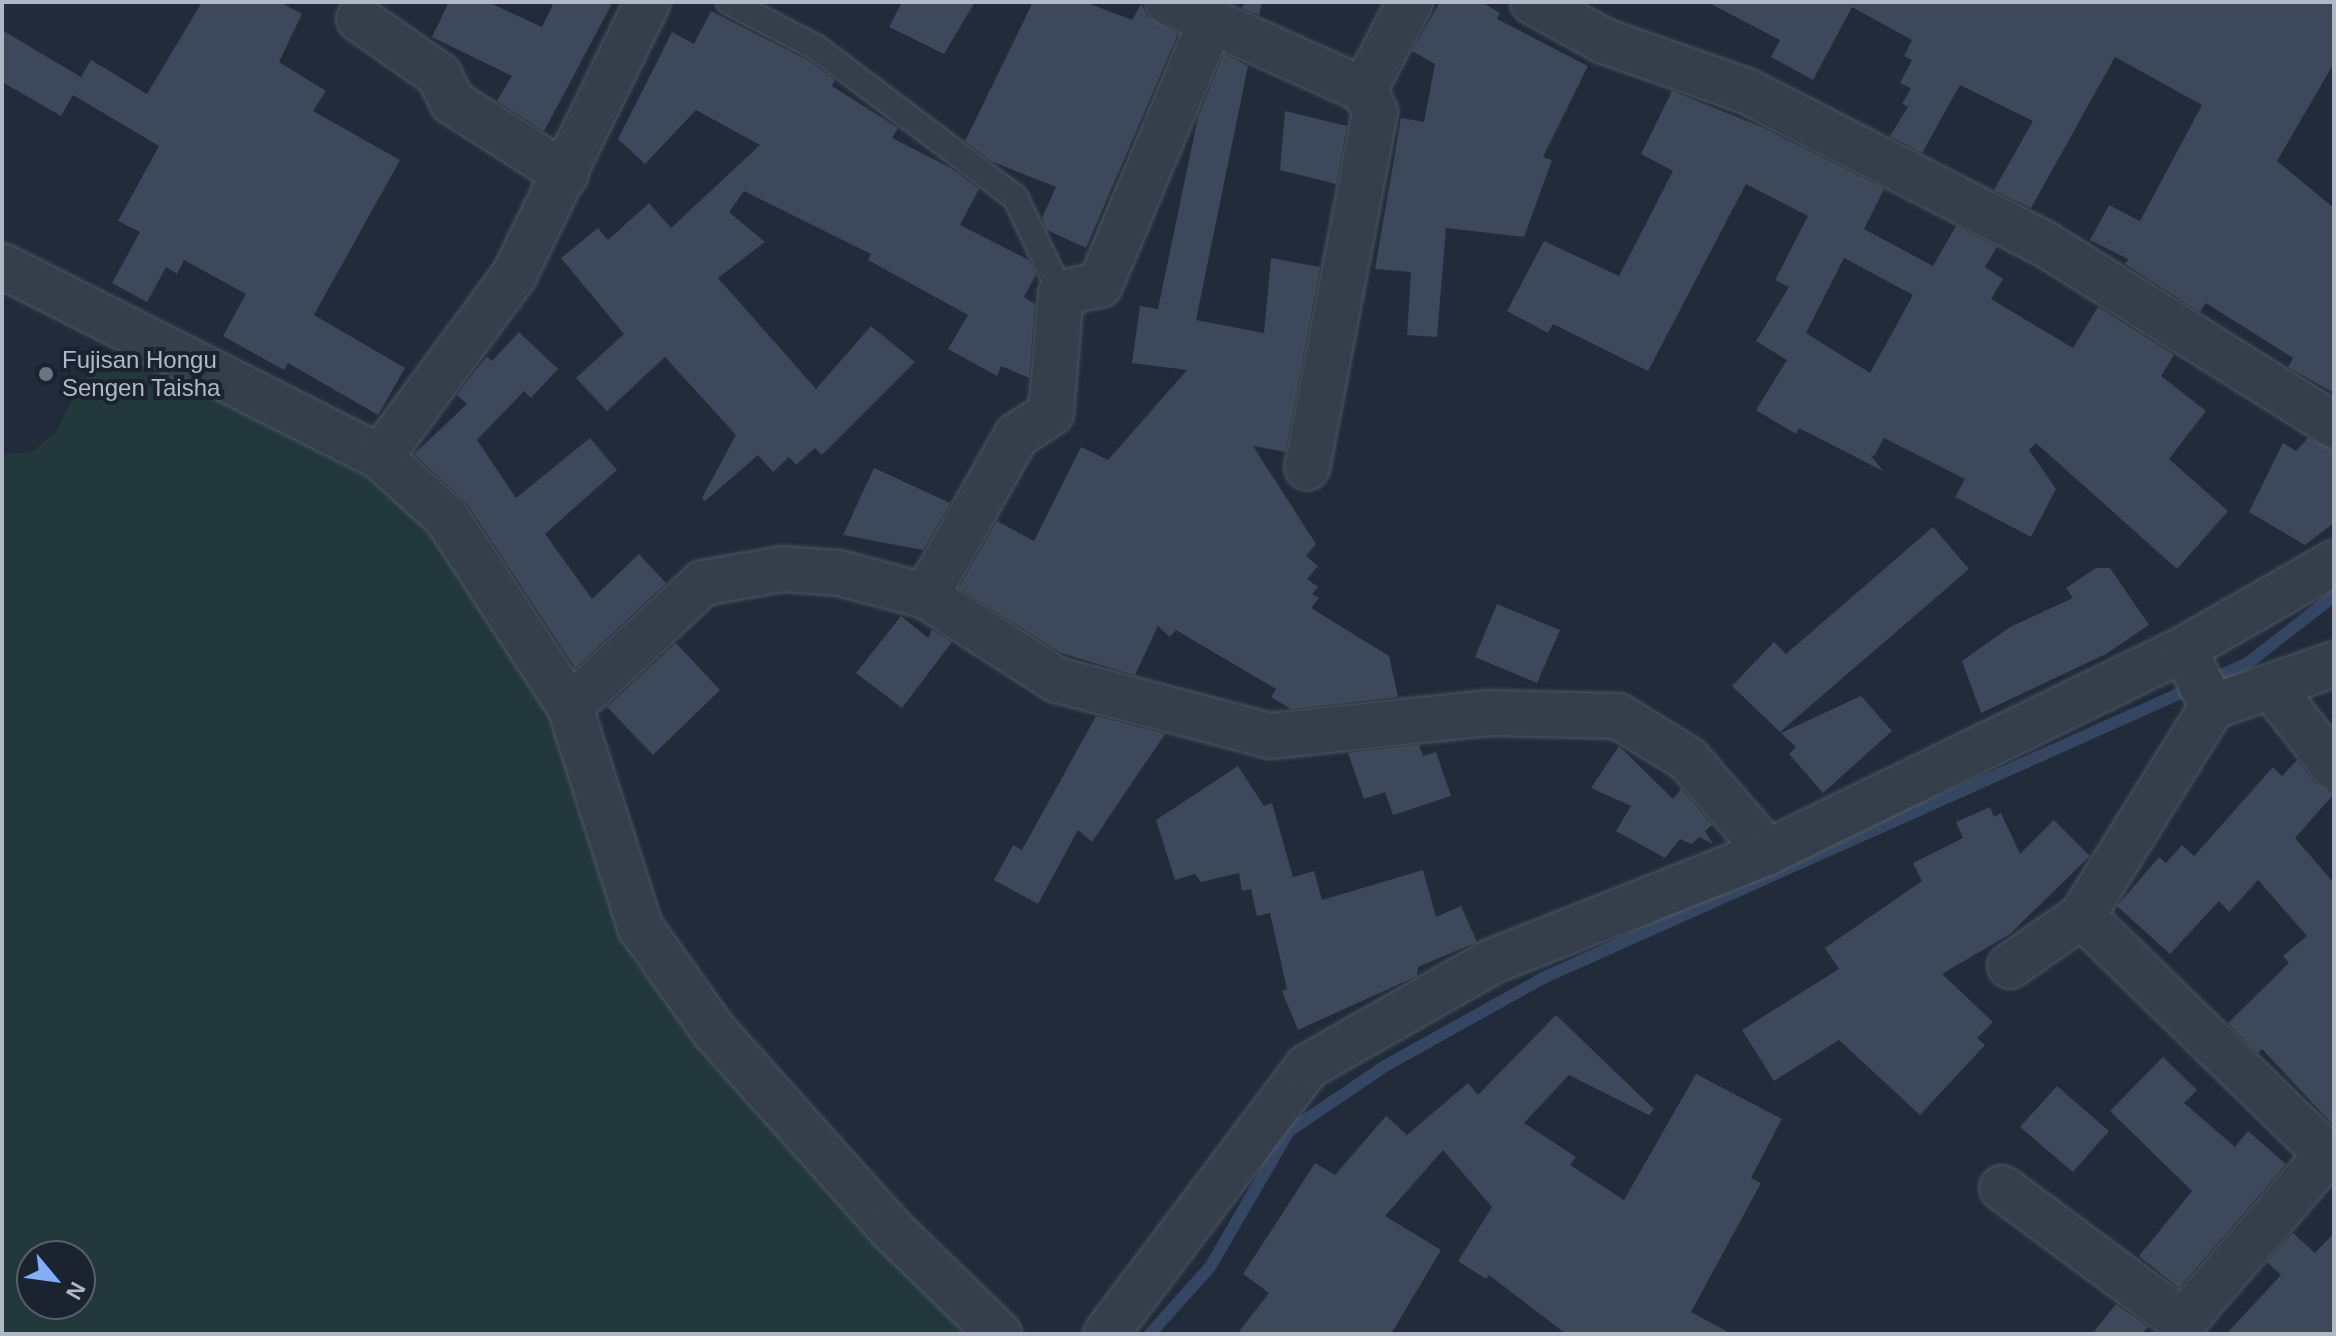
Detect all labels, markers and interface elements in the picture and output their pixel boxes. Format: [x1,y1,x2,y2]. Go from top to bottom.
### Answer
place label: Fujisan Hongu Sengen Taisha [62,346,221,402]
marker: Fujisan Hongu Sengen Taisha [37,365,55,383]
north arrow [16,1240,96,1320]
text: N [61,1278,90,1304]

